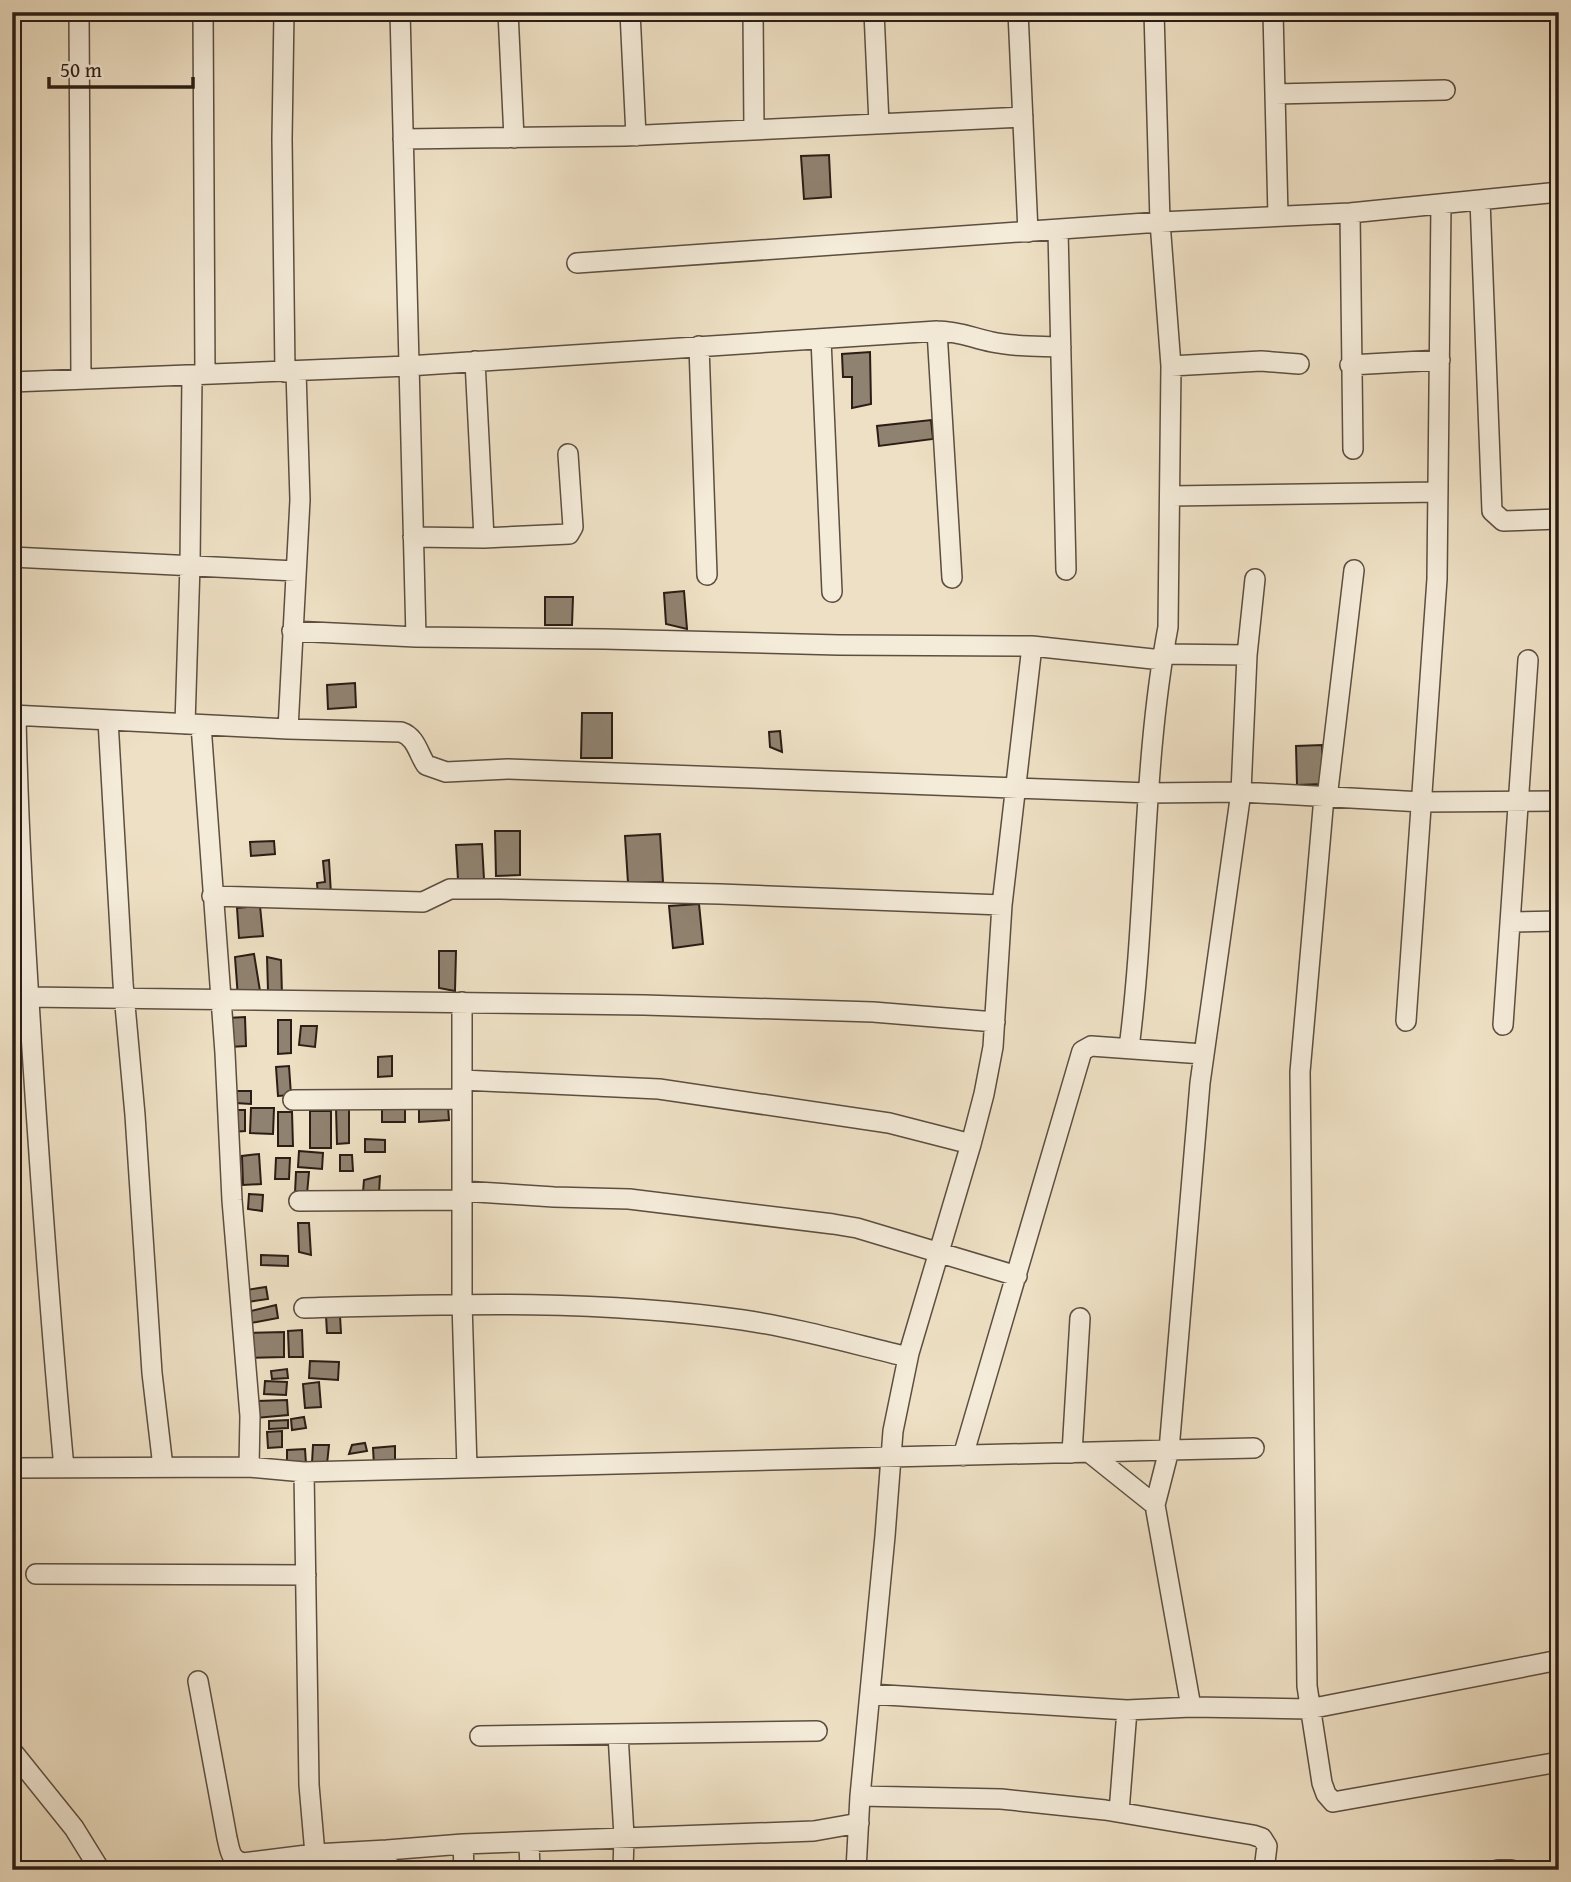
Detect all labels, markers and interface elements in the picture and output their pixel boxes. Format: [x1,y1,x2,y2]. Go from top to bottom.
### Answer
scale bar [49,46,192,90]
text: 50 m [60,54,102,85]

